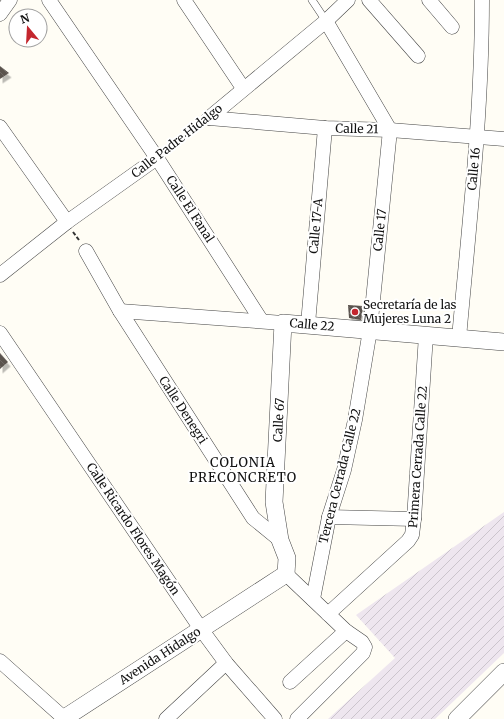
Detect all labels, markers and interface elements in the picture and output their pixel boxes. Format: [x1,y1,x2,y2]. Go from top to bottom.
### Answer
north arrow [8,8,48,48]
text: N [19,10,31,26]
street label: Calle Padre Hidalgo [128,100,225,181]
street label: Calle 21 [335,121,379,136]
street label: Calle 16 [464,147,483,191]
street label: Calle El Fanal [163,172,218,245]
street label: Calle 17-A [306,197,325,254]
street label: Calle 17 [370,208,389,252]
place label: Secretaría de las Mujeres Luna 2 [363,297,457,326]
marker: Secretaría de las Mujeres Luna 2 [350,307,360,317]
street label: Calle 22 [289,315,335,334]
street label: Calle Denegri [156,373,211,446]
street label: Primera Cerrada Calle 22 [405,385,430,529]
street label: Calle 67 [270,397,287,442]
street label: Tercera Cerrada Calle 22 [315,407,364,545]
district label: COLONIA PRECONCRETO [189,454,297,486]
street label: Calle Ricardo Flores Magón [83,460,183,598]
street label: Avenida Hidalgo [115,624,203,688]

